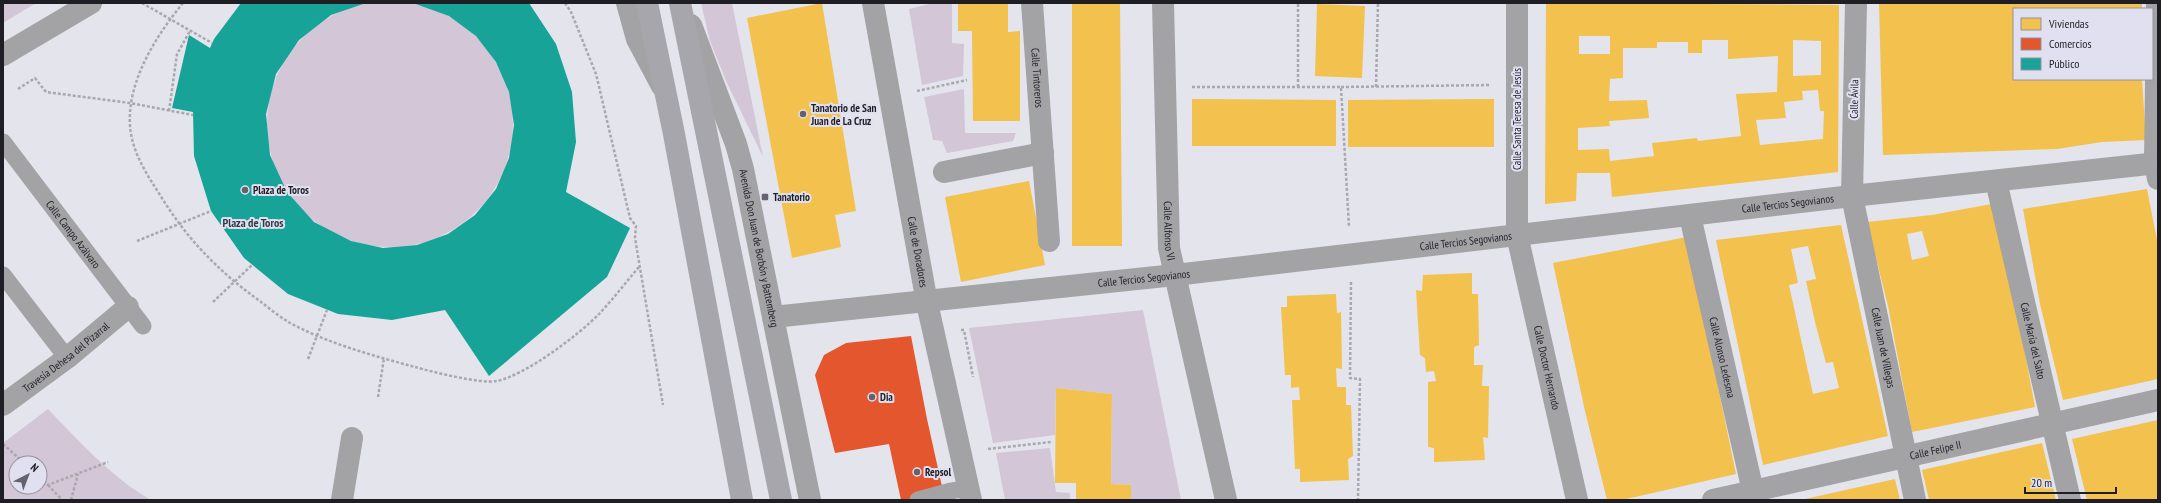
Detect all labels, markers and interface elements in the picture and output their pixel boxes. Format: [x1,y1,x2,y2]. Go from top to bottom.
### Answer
legend [2013,8,2153,80]
text: Viviendas [2048,16,2089,31]
text: Comercios [2049,36,2092,51]
street label: Calle Tintoreros [1028,47,1046,109]
text: Público [2049,56,2079,71]
street label: Calle Santa Teresa de Jesús [1510,68,1524,170]
street label: Calle Ávila [1847,79,1861,119]
place label: Tanatorio de San Juan de La Cruz [810,101,876,128]
marker: Tanatorio de San Juan de La Cruz [798,109,808,119]
street label: Avenida Don Juan de Borbón y Battemberg [736,168,782,329]
place label: Plaza de Toros [253,183,309,197]
marker: Plaza de Toros [240,185,250,195]
place label: Tanatorio [773,190,810,204]
street label: Calle Tercios Segovianos [1741,191,1835,216]
marker: Tanatorio [760,192,770,202]
street label: Calle Campo Azálvaro [43,197,104,271]
street label: Calle Alfonso VI [1161,201,1179,262]
district label: Plaza de Toros [223,215,284,230]
street label: Calle de Doradores [905,215,931,289]
street label: Calle Tercios Segovianos [1419,229,1513,253]
street label: Calle Tercios Segovianos [1097,266,1191,290]
street label: Calle María del Salto [2017,301,2049,381]
street label: Calle Juan de Villegas [1868,306,1899,389]
street label: Calle Alonso Ledesma [1706,316,1738,399]
street label: Travesía Dehesa del Pizarral [20,319,112,395]
street label: Calle Doctor Hernando [1531,324,1563,411]
place label: Dia [880,390,893,404]
marker: Dia [867,392,877,402]
street label: Calle Felipe II [1908,437,1962,463]
north arrow [8,455,48,495]
text: N [28,460,42,475]
place label: Repsol [925,465,951,479]
marker: Repsol [912,467,922,477]
scale bar [2025,469,2116,495]
text: 20 m [2031,475,2052,490]

